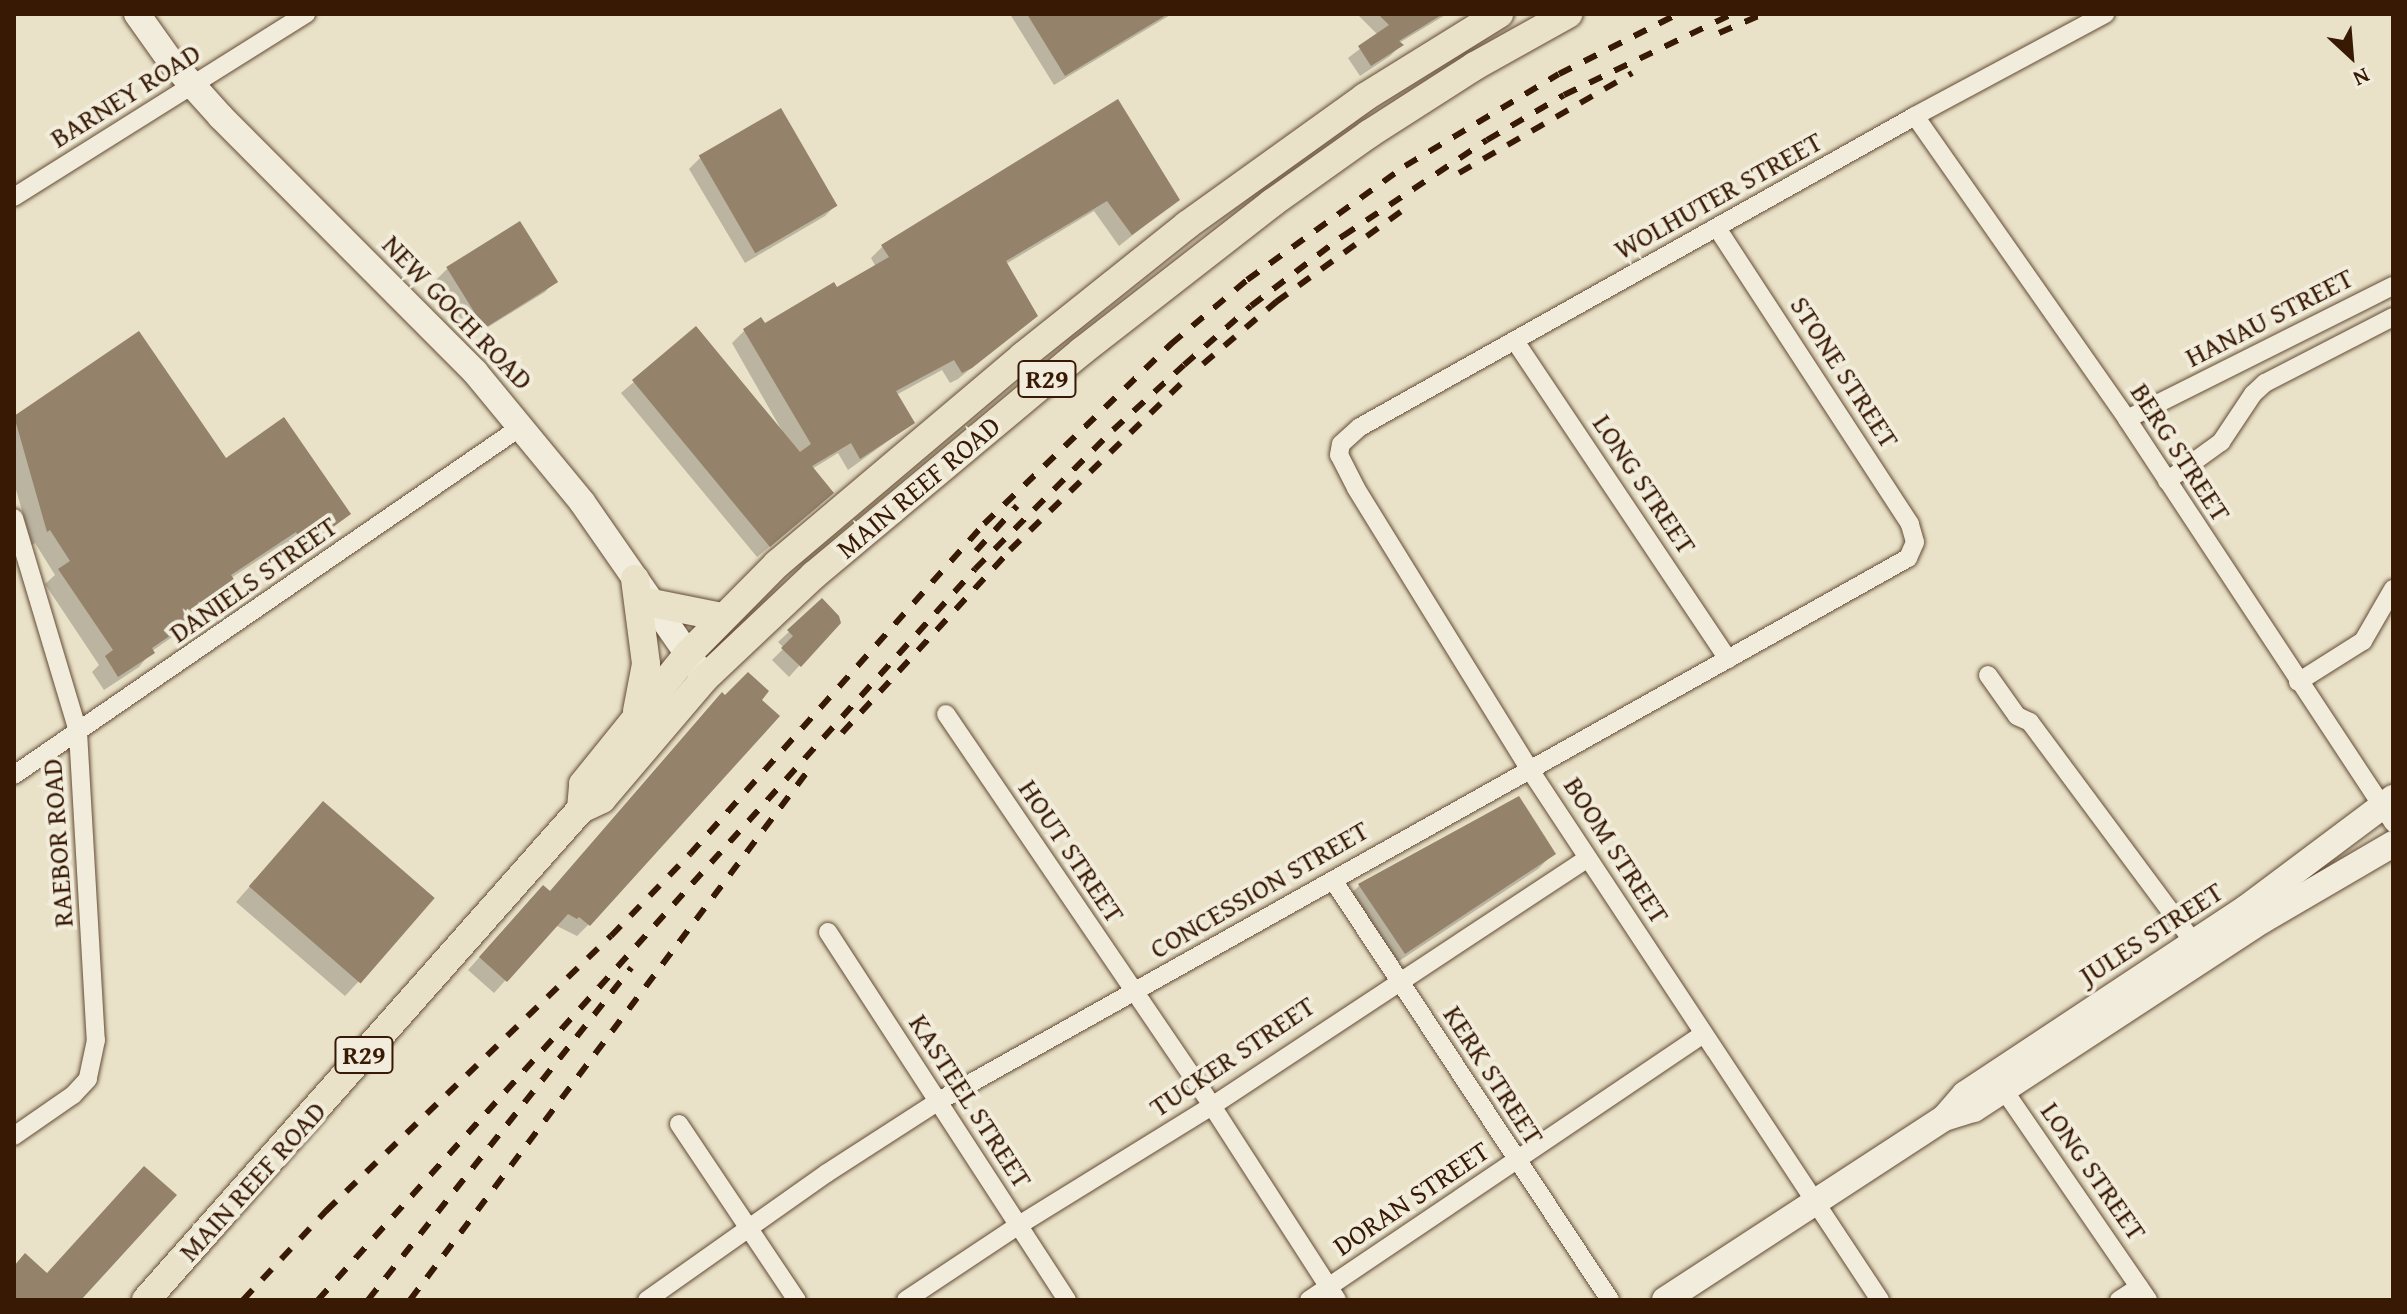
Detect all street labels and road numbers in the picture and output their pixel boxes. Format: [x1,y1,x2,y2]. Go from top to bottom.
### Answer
street label: BARNEY ROAD [44,36,206,154]
street label: WOLHUTER STREET [1608,124,1828,266]
street label: NEW GOCH ROAD [376,228,540,396]
street label: HANAU STREET [2179,260,2359,374]
street label: STONE STREET [1783,290,1907,454]
road number: R29 [1017,357,1077,401]
street label: BERG STREET [2124,376,2238,528]
street label: LONG STREET [1586,408,1704,560]
street label: MAIN REEF ROAD [829,409,1007,565]
street label: DANIELS STREET [163,509,343,649]
street label: RAEBOR ROAD [34,758,80,928]
street label: BOOM STREET [1557,770,1677,930]
street label: HOUT STREET [1012,773,1132,929]
street label: CONCESSION STREET [1144,813,1374,965]
street label: JULES STREET [2073,874,2229,992]
street label: TUCKER STREET [1143,988,1321,1124]
street label: KERK STREET [1437,999,1551,1151]
street label: KASTEEL STREET [902,1008,1040,1194]
road number: R29 [334,1033,394,1077]
street label: MAIN REEF ROAD [171,1094,333,1268]
street label: LONG STREET [2034,1095,2154,1247]
street label: DORAN STREET [1327,1133,1495,1263]

